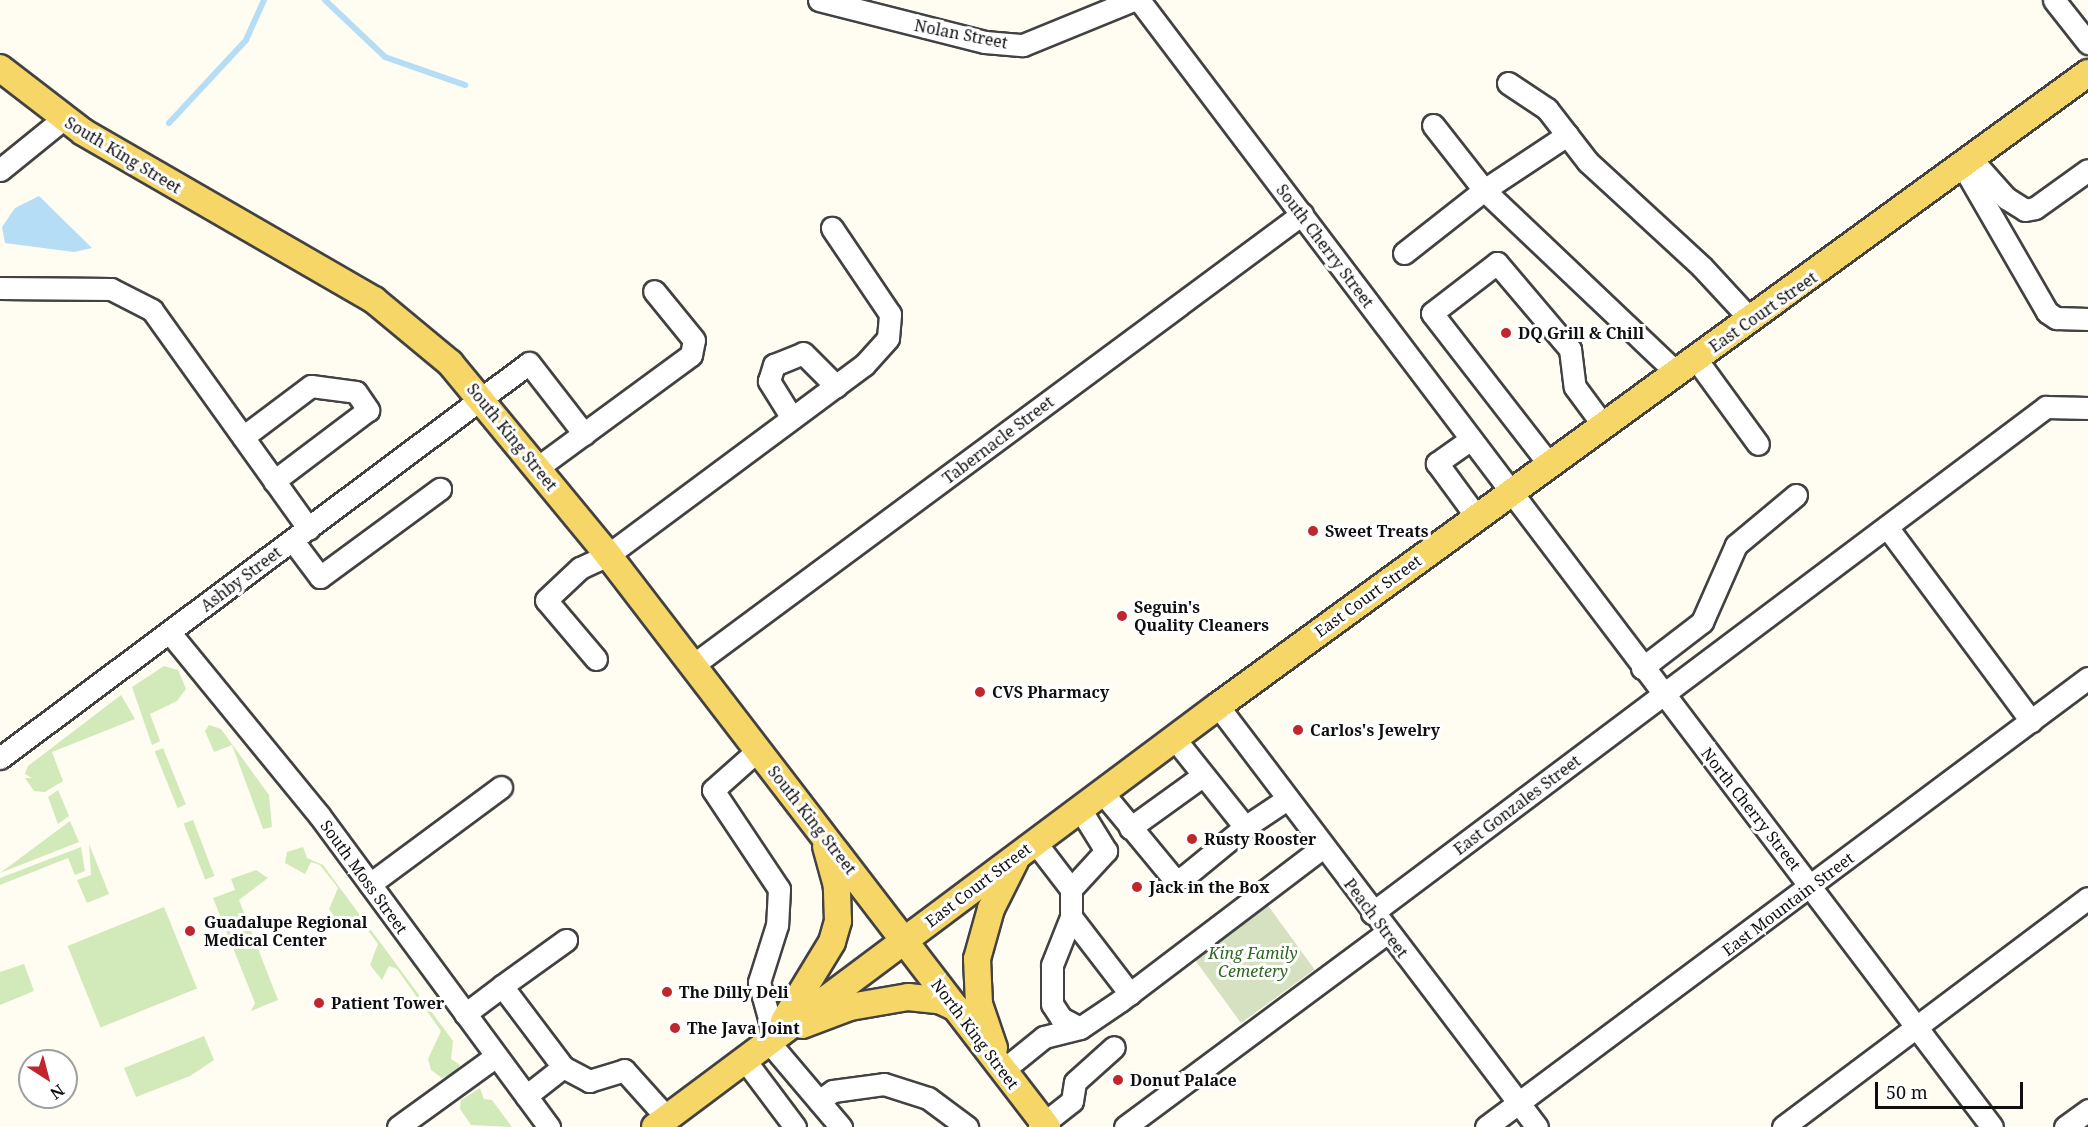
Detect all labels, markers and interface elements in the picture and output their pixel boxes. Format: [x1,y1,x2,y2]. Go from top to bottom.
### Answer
street label: Nolan Street [913,16,1009,52]
street label: South King Street [61,113,185,197]
street label: South Cherry Street [1272,181,1378,311]
street label: East Court Street [1705,268,1821,356]
place label: DQ Grill & Chill [1518,323,1644,343]
marker: DQ Grill & Chill [1499,326,1513,340]
street label: South King Street [463,380,561,494]
street label: Tabernacle Street [939,392,1057,488]
place label: Sweet Treats [1325,521,1428,541]
marker: Sweet Treats [1306,524,1320,538]
street label: Ashby Street [197,542,285,616]
street label: East Court Street [1311,551,1425,641]
place label: Seguin's Quality Cleaners [1134,597,1269,635]
marker: Seguin's Quality Cleaners [1115,609,1129,623]
place label: CVS Pharmacy [992,682,1109,702]
marker: CVS Pharmacy [973,685,987,699]
place label: Carlos's Jewelry [1310,720,1440,740]
marker: Carlos's Jewelry [1291,723,1305,737]
street label: North Cherry Street [1697,744,1805,874]
street label: East Gonzales Street [1450,751,1584,859]
street label: South King Street [764,762,860,878]
street label: South Moss Street [316,817,412,937]
place label: Rusty Rooster [1204,829,1316,849]
marker: Rusty Rooster [1185,832,1199,846]
street label: East Court Street [921,839,1035,931]
street label: East Mountain Street [1719,848,1857,960]
street label: Peach Street [1340,875,1412,961]
place label: Jack in the Box [1149,877,1270,897]
marker: Jack in the Box [1130,880,1144,894]
place label: Guadalupe Regional Medical Center [204,912,367,950]
marker: Guadalupe Regional Medical Center [181,922,199,940]
park label: King Family Cemetery [1208,943,1298,981]
street label: North King Street [927,975,1023,1093]
place label: The Dilly Deli [679,982,789,1002]
marker: The Dilly Deli [660,985,674,999]
place label: Patient Tower [331,993,444,1013]
marker: Patient Tower [312,996,326,1010]
place label: The Java Joint [687,1018,800,1038]
marker: The Java Joint [668,1021,682,1035]
north arrow [18,1049,78,1109]
place label: Donut Palace [1130,1070,1237,1090]
scale bar [1878,1070,2026,1108]
marker: Donut Palace [1111,1073,1125,1087]
text: N [46,1079,69,1105]
text: 50 m [1886,1080,1928,1104]

